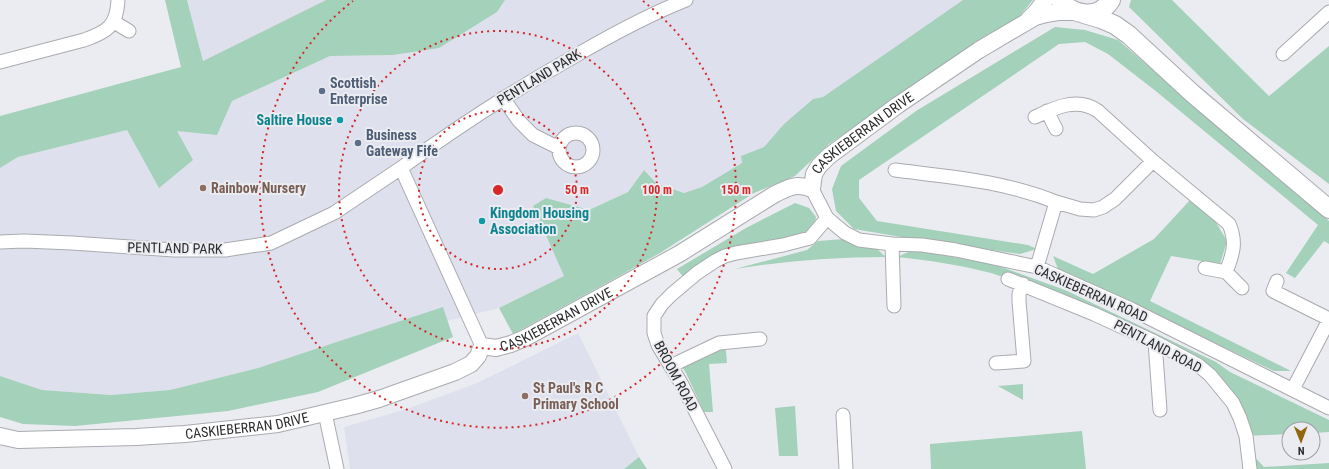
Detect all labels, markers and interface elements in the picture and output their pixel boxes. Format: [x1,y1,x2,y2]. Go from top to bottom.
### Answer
street label: PENTLAND PARK [494,45,584,108]
place label: Scottish Enterprise [330,75,388,107]
marker: Scottish Enterprise [317,86,327,96]
street label: CASKIEBERRAN DRIVE [808,89,917,177]
place label: Saltire House [257,112,332,128]
marker: Saltire House [335,115,345,125]
place label: Business Gateway Fife [366,127,438,159]
marker: Business Gateway Fife [353,138,363,148]
place label: Rainbow Nursery [211,180,307,196]
marker: Rainbow Nursery [198,183,208,193]
centre of rings [491,183,505,197]
text: 50 m [565,183,589,197]
text: 100 m [642,183,672,197]
text: 150 m [721,183,751,197]
place label: Kingdom Housing Association [490,205,589,237]
marker: Kingdom Housing Association [477,216,487,226]
street label: PENTLAND PARK [127,239,223,257]
street label: CASKIEBERRAN ROAD [1032,261,1150,325]
street label: CASKIEBERRAN DRIVE [498,284,615,355]
street label: PENTLAND ROAD [1111,316,1205,376]
street label: BROOM ROAD [651,338,701,414]
place label: St Paul's R C Primary School [533,380,619,412]
marker: St Paul's R C Primary School [520,391,530,401]
street label: CASKIEBERRAN DRIVE [184,409,310,442]
north arrow [1281,421,1321,461]
text: N [1297,444,1305,457]

